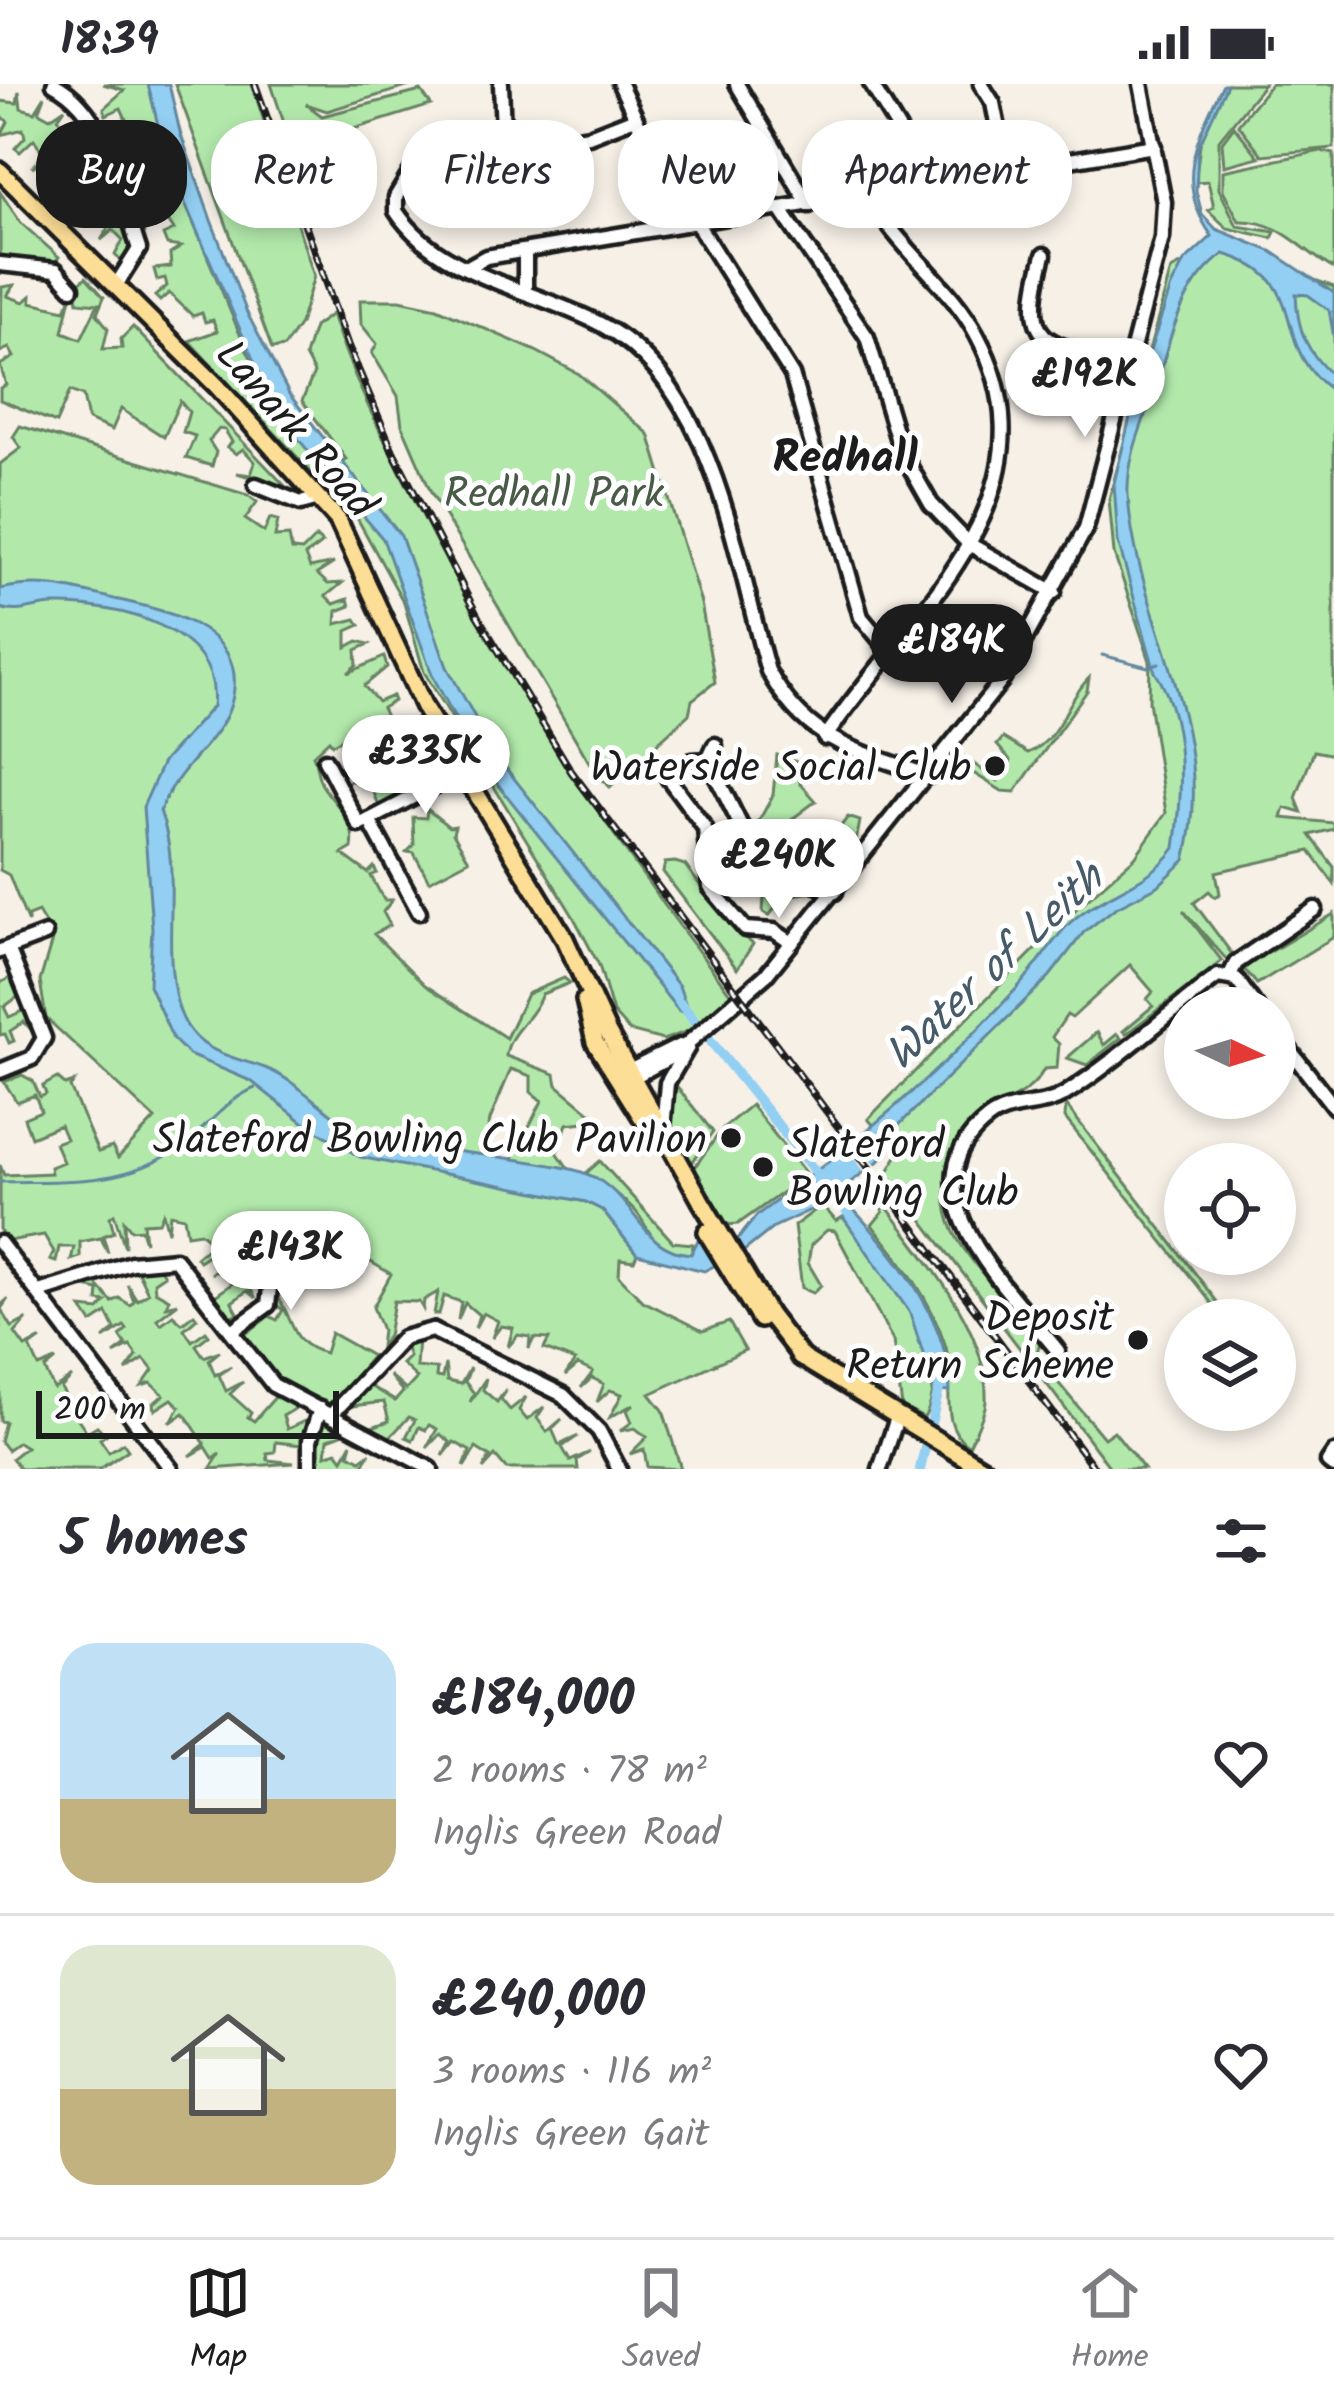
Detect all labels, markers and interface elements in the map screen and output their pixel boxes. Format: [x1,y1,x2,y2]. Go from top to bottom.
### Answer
text: 18:39 [60,6,159,78]
chip: Buy [36,120,187,228]
chip: Rent [211,120,377,228]
chip: Filters [401,120,594,228]
chip: New [618,120,778,228]
chip: Apartment [802,120,1072,228]
street label: Lanark Road [197,326,392,536]
pin: £192K [1001,338,1169,440]
text: £192K [1032,346,1138,408]
district label: Redhall [772,424,918,496]
park label: Redhall Park [444,462,664,529]
pin: £184K [868,604,1036,706]
text: £184K [898,612,1006,674]
pin: £335K [342,715,510,817]
text: £335K [369,723,483,785]
place label: Waterside Social Club [590,736,971,803]
marker: Waterside Social Club [982,753,1008,779]
pin: £240K [695,819,863,921]
text: £240K [721,827,837,889]
water label: Water of Leith [869,844,1125,1090]
north arrow [1164,987,1296,1119]
map controls [1164,987,1296,1431]
place label: Slateford Bowling Club Pavilion [153,1108,707,1175]
place label: Slateford Bowling Club [787,1113,1018,1228]
marker: Slateford Bowling Club Pavilion [718,1125,744,1151]
button: locate [1164,1143,1296,1275]
marker: Slateford Bowling Club [750,1154,776,1180]
pin: £143K [207,1211,375,1313]
text: £143K [238,1219,344,1281]
place label: Deposit Return Scheme [846,1286,1115,1401]
button: layers [1164,1299,1296,1431]
marker: Deposit Return Scheme [1125,1327,1151,1353]
scale bar [36,1385,339,1438]
text: 200 m [54,1385,146,1438]
text: 5 homes [60,1501,248,1582]
icon: filters [1208,1508,1274,1574]
text: £184,000 [432,1661,634,1742]
icon: home [156,1691,300,1835]
icon: heart [1208,1730,1274,1796]
text: 2 rooms · 78 m² [432,1742,707,1804]
text: Inglis Green Road [432,1804,721,1866]
text: £240,000 [432,1962,645,2043]
icon: home [156,1993,300,2137]
icon: heart [1208,2032,1274,2098]
text: 3 rooms · 116 m² [432,2043,711,2105]
text: Inglis Green Gait [432,2105,709,2167]
tab: Map [185,2260,251,2385]
tab: Saved [622,2260,700,2385]
tab: Home [1071,2260,1149,2385]

